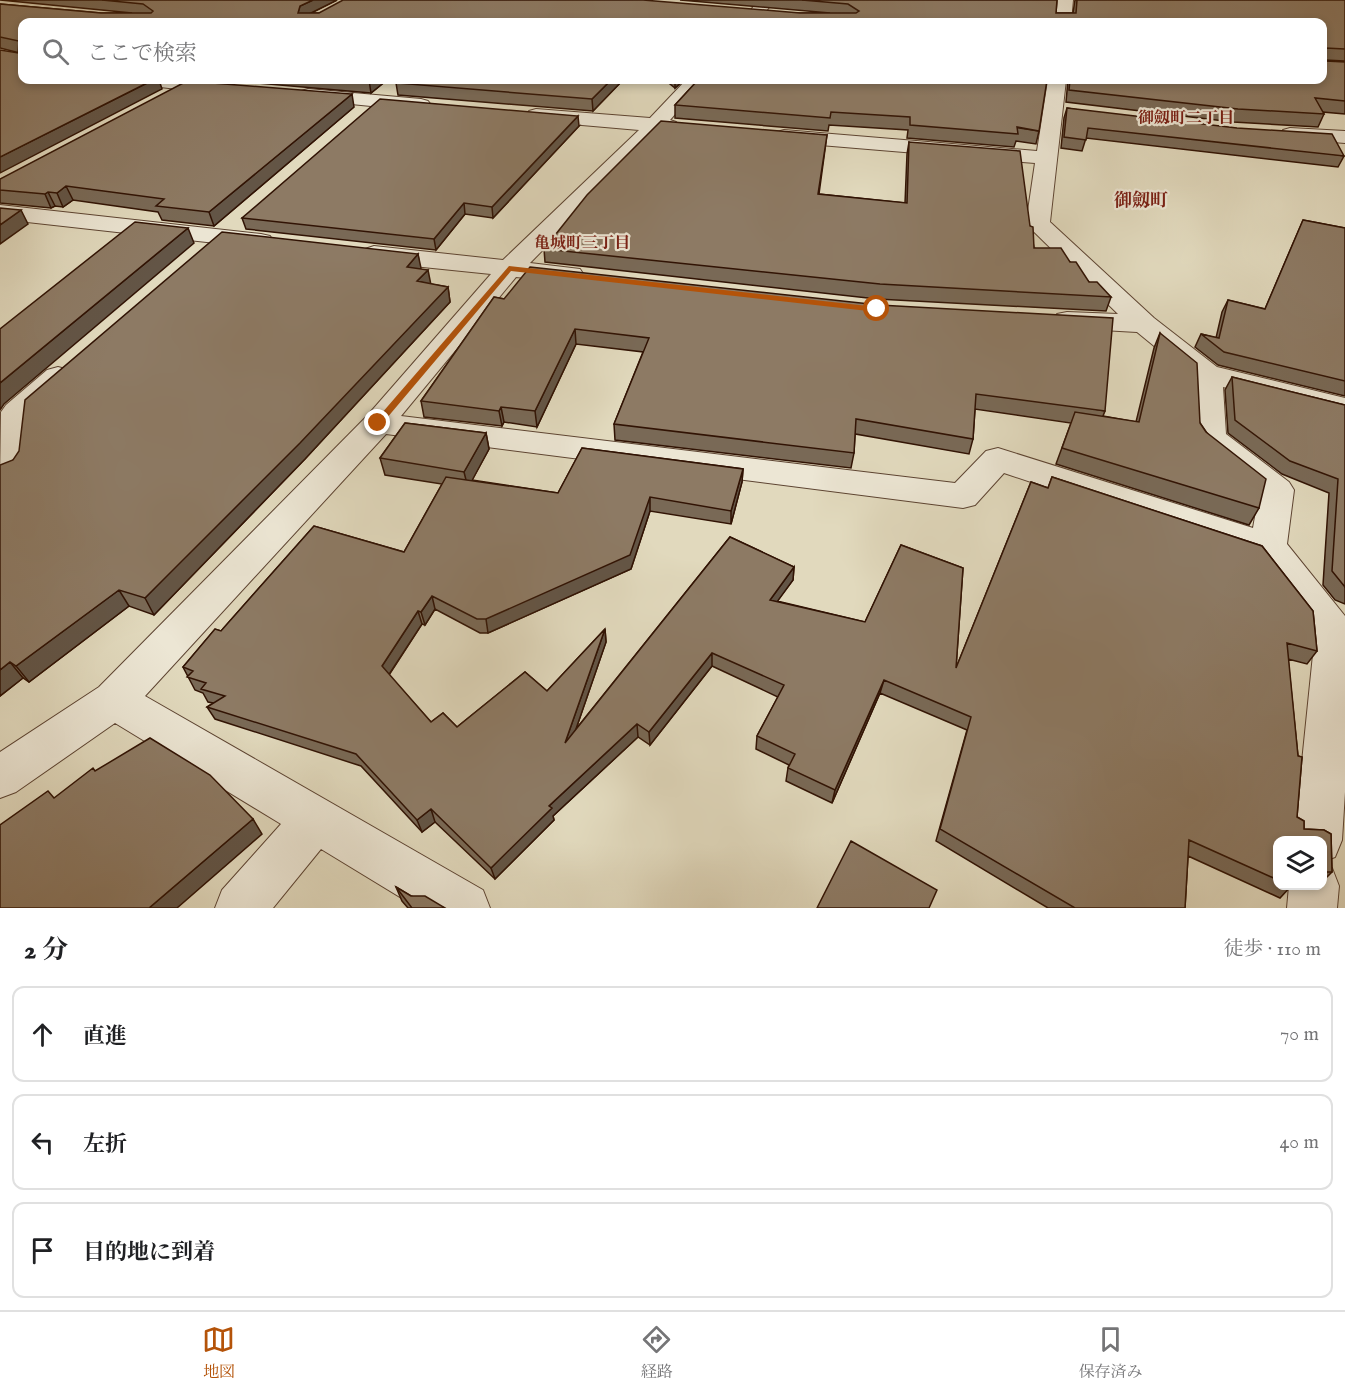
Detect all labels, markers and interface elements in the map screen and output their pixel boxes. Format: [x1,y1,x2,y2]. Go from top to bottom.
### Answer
search box [18,18,1327,84]
icon: search [39,35,72,68]
text: ここで検索 [87,40,197,68]
district label: 御劔町二丁目 [1138,109,1234,129]
district label: 御劔町 [1114,190,1168,213]
district label: 亀城町三丁目 [534,234,630,254]
route start [863,295,889,321]
route end [364,409,390,435]
map controls [1273,836,1327,890]
button: layers [1273,836,1327,890]
text: 2 分 [24,934,68,967]
text: 徒歩 · 110 m [1223,937,1321,962]
icon: ahead [26,1018,59,1051]
text: 70 m [1280,1022,1319,1047]
text: 直進 [83,1023,127,1051]
icon: left [26,1126,59,1159]
text: 40 m [1280,1130,1319,1155]
text: 左折 [83,1131,127,1159]
icon: arrive [26,1234,59,1267]
text: 目的地に到着 [83,1239,215,1267]
tab: 地図 [202,1323,235,1383]
tab: 経路 [640,1323,673,1383]
tab: 保存済み [1078,1323,1142,1383]

